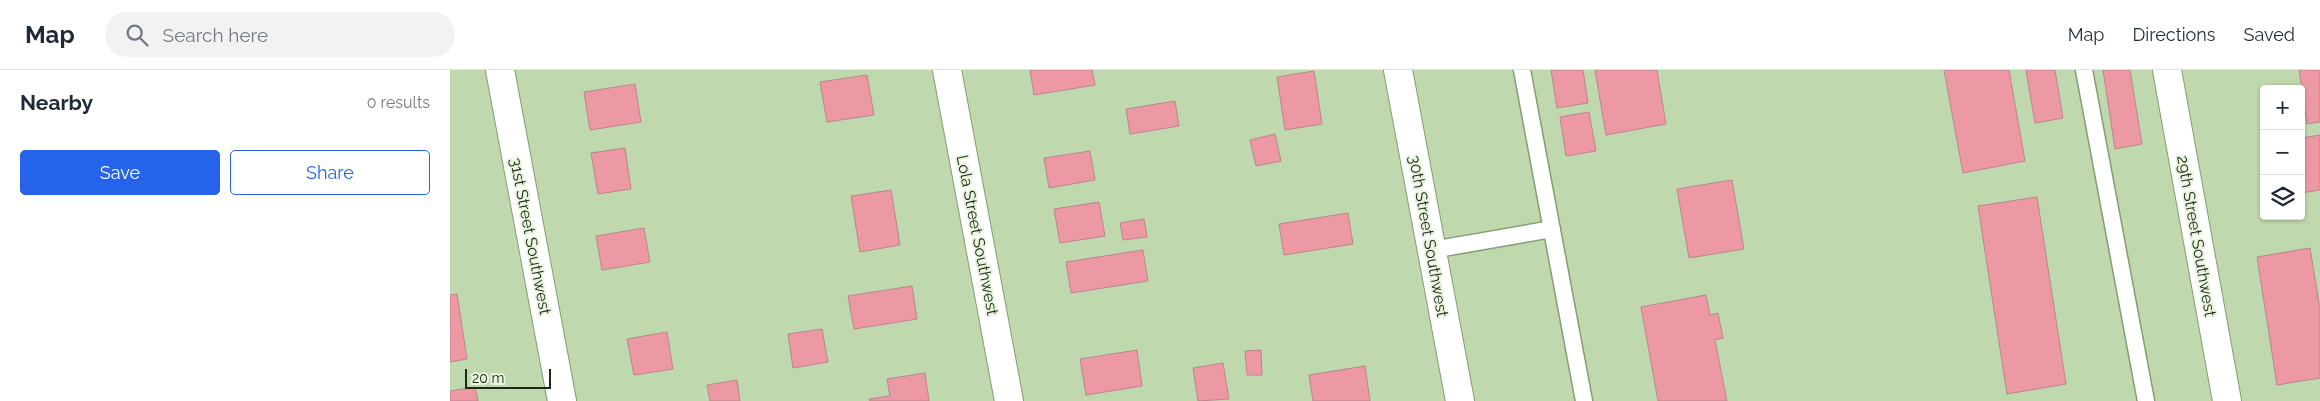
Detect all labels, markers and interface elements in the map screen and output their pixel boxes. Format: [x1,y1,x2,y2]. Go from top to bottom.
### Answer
search box [105,12,455,57]
text: Map [25,20,75,49]
icon: search [123,21,151,49]
text: Search here [163,24,268,46]
text: Map [2068,24,2104,45]
text: Directions [2132,24,2216,45]
text: Saved [2244,24,2295,45]
map controls [2260,85,2305,220]
button: + [2260,85,2305,130]
text: Nearby [20,90,93,115]
text: 0 results [367,93,430,112]
button: − [2260,130,2305,175]
button: Save [20,150,220,195]
button: Share [230,150,430,195]
street label: Lola Street Southwest [953,153,1002,317]
street label: 30th Street Southwest [1405,154,1452,319]
street label: 29th Street Southwest [2173,154,2220,319]
street label: 31st Street Southwest [506,156,555,317]
button: layers [2260,175,2305,220]
scale bar [465,366,551,389]
text: 20 m [472,370,504,386]

